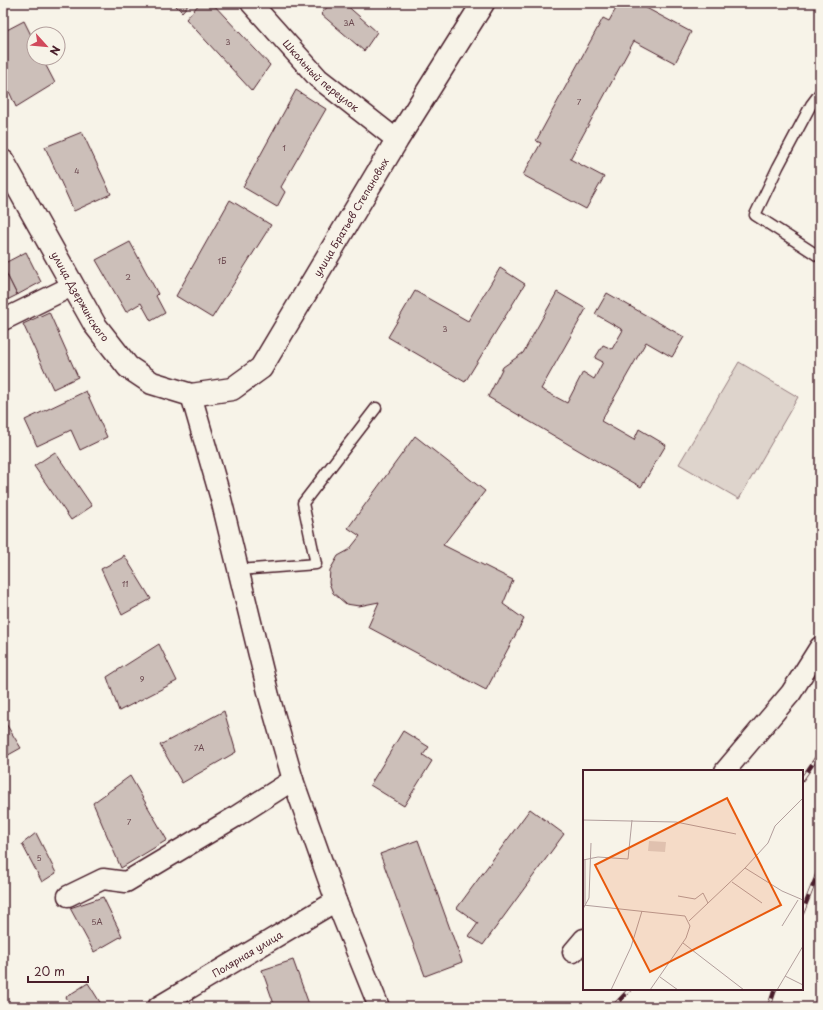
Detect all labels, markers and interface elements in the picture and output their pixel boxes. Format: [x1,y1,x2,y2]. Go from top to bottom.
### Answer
house number: 3А [343,17,355,29]
north arrow [26,26,66,66]
house number: 3 [225,36,231,48]
street label: Школьный переулок [280,36,363,115]
text: N [46,43,65,59]
house number: 7 [577,96,582,108]
house number: 1 [282,142,286,154]
street label: улица Братьев Степановых [309,155,392,279]
house number: 4 [74,165,80,177]
street label: улица Дзержинского [48,248,113,345]
house number: 1Б [218,255,226,267]
house number: 2 [125,271,131,283]
house number: 3 [442,323,448,335]
house number: 11 [122,578,128,590]
house number: 9 [140,673,145,685]
house number: 7А [194,742,204,754]
inset map [583,770,803,990]
house number: 7 [127,816,132,828]
house number: 5 [36,852,42,864]
house number: 5А [91,916,103,928]
street label: Полярная улица [209,926,286,980]
scale bar [28,958,88,984]
text: 20 m [34,962,65,980]

